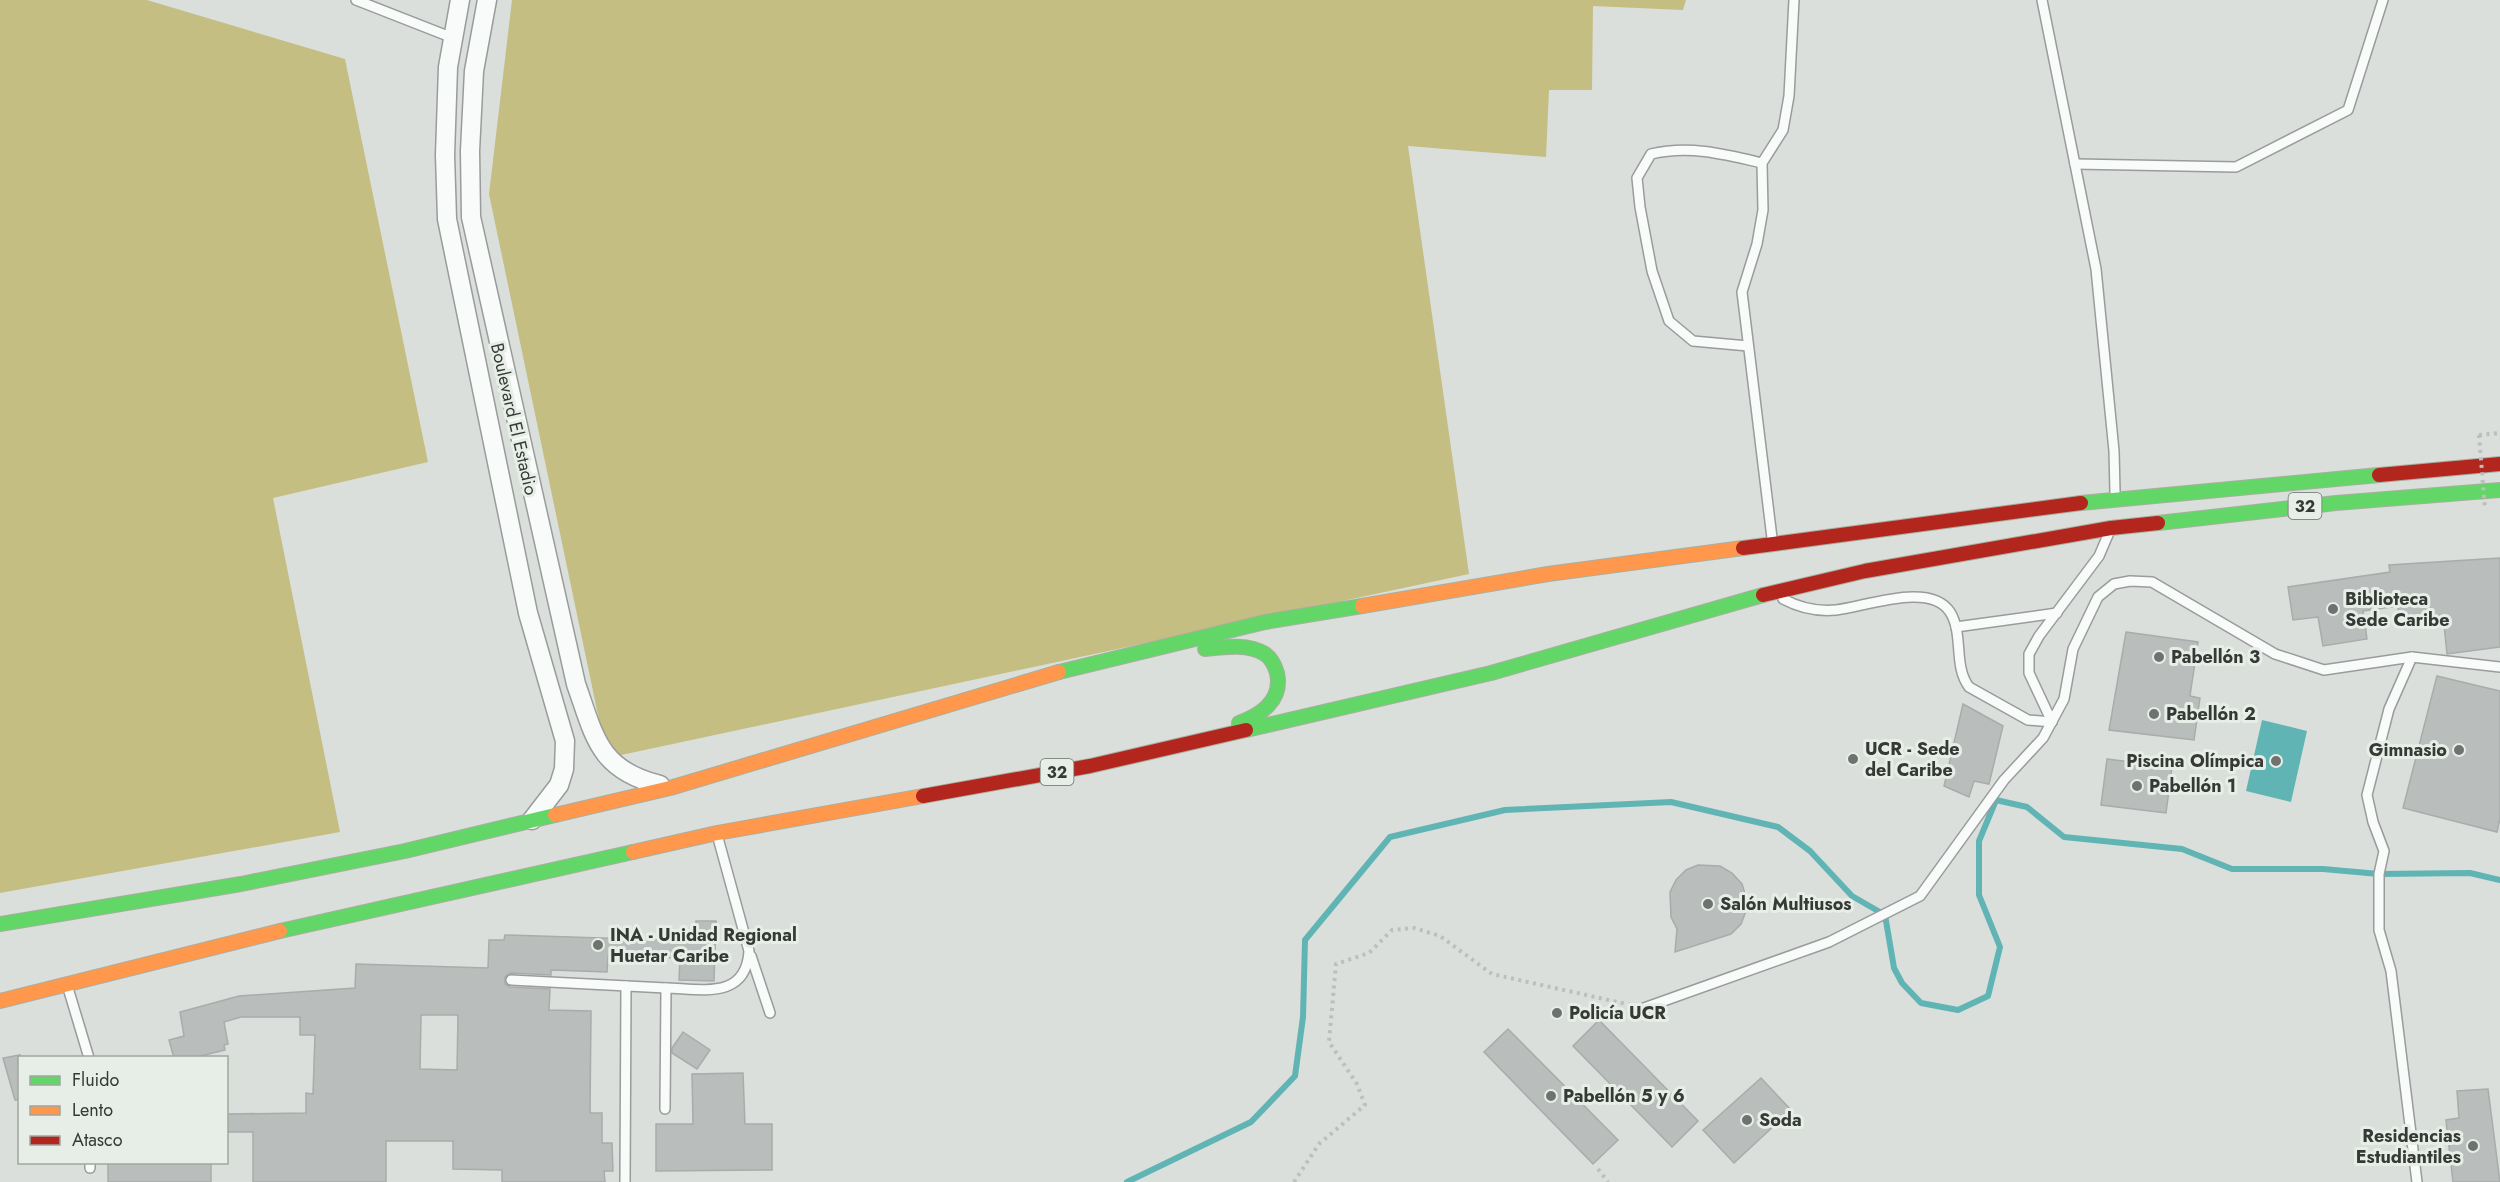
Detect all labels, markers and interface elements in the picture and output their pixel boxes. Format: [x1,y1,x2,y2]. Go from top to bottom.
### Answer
street label: Boulevard El Estadio [484,340,544,498]
road number: 32 [2288,493,2322,519]
place label: Biblioteca Sede Caribe [2345,586,2450,633]
marker: Biblioteca Sede Caribe [2326,602,2340,616]
place label: Pabellón 3 [2171,644,2260,670]
marker: Pabellón 3 [2152,650,2166,664]
place label: Pabellón 2 [2166,701,2256,727]
marker: Pabellón 2 [2147,707,2161,721]
place label: UCR - Sede del Caribe [1865,736,1960,783]
place label: Gimnasio [2369,737,2447,763]
marker: Gimnasio [2452,743,2466,757]
place label: Piscina Olímpica [2126,748,2264,774]
marker: UCR - Sede del Caribe [1846,752,1860,766]
marker: Piscina Olímpica [2269,754,2283,768]
road number: 32 [1040,759,1074,785]
place label: Pabellón 1 [2149,773,2236,799]
marker: Pabellón 1 [2130,779,2144,793]
place label: Salón Multiusos [1720,891,1852,917]
marker: Salón Multiusos [1701,897,1715,911]
place label: INA - Unidad Regional Huetar Caribe [610,922,797,969]
marker: INA - Unidad Regional Huetar Caribe [591,938,605,952]
place label: Policía UCR [1569,1000,1666,1026]
marker: Policía UCR [1550,1006,1564,1020]
legend [18,1056,228,1164]
text: Fluido [72,1067,120,1093]
place label: Pabellón 5 y 6 [1563,1083,1685,1109]
marker: Pabellón 5 y 6 [1544,1089,1558,1103]
text: Lento [72,1097,113,1123]
place label: Soda [1759,1107,1802,1133]
marker: Soda [1740,1113,1754,1127]
place label: Residencias Estudiantiles [2356,1123,2461,1170]
text: Atasco [72,1127,123,1153]
marker: Residencias Estudiantiles [2466,1139,2480,1153]

